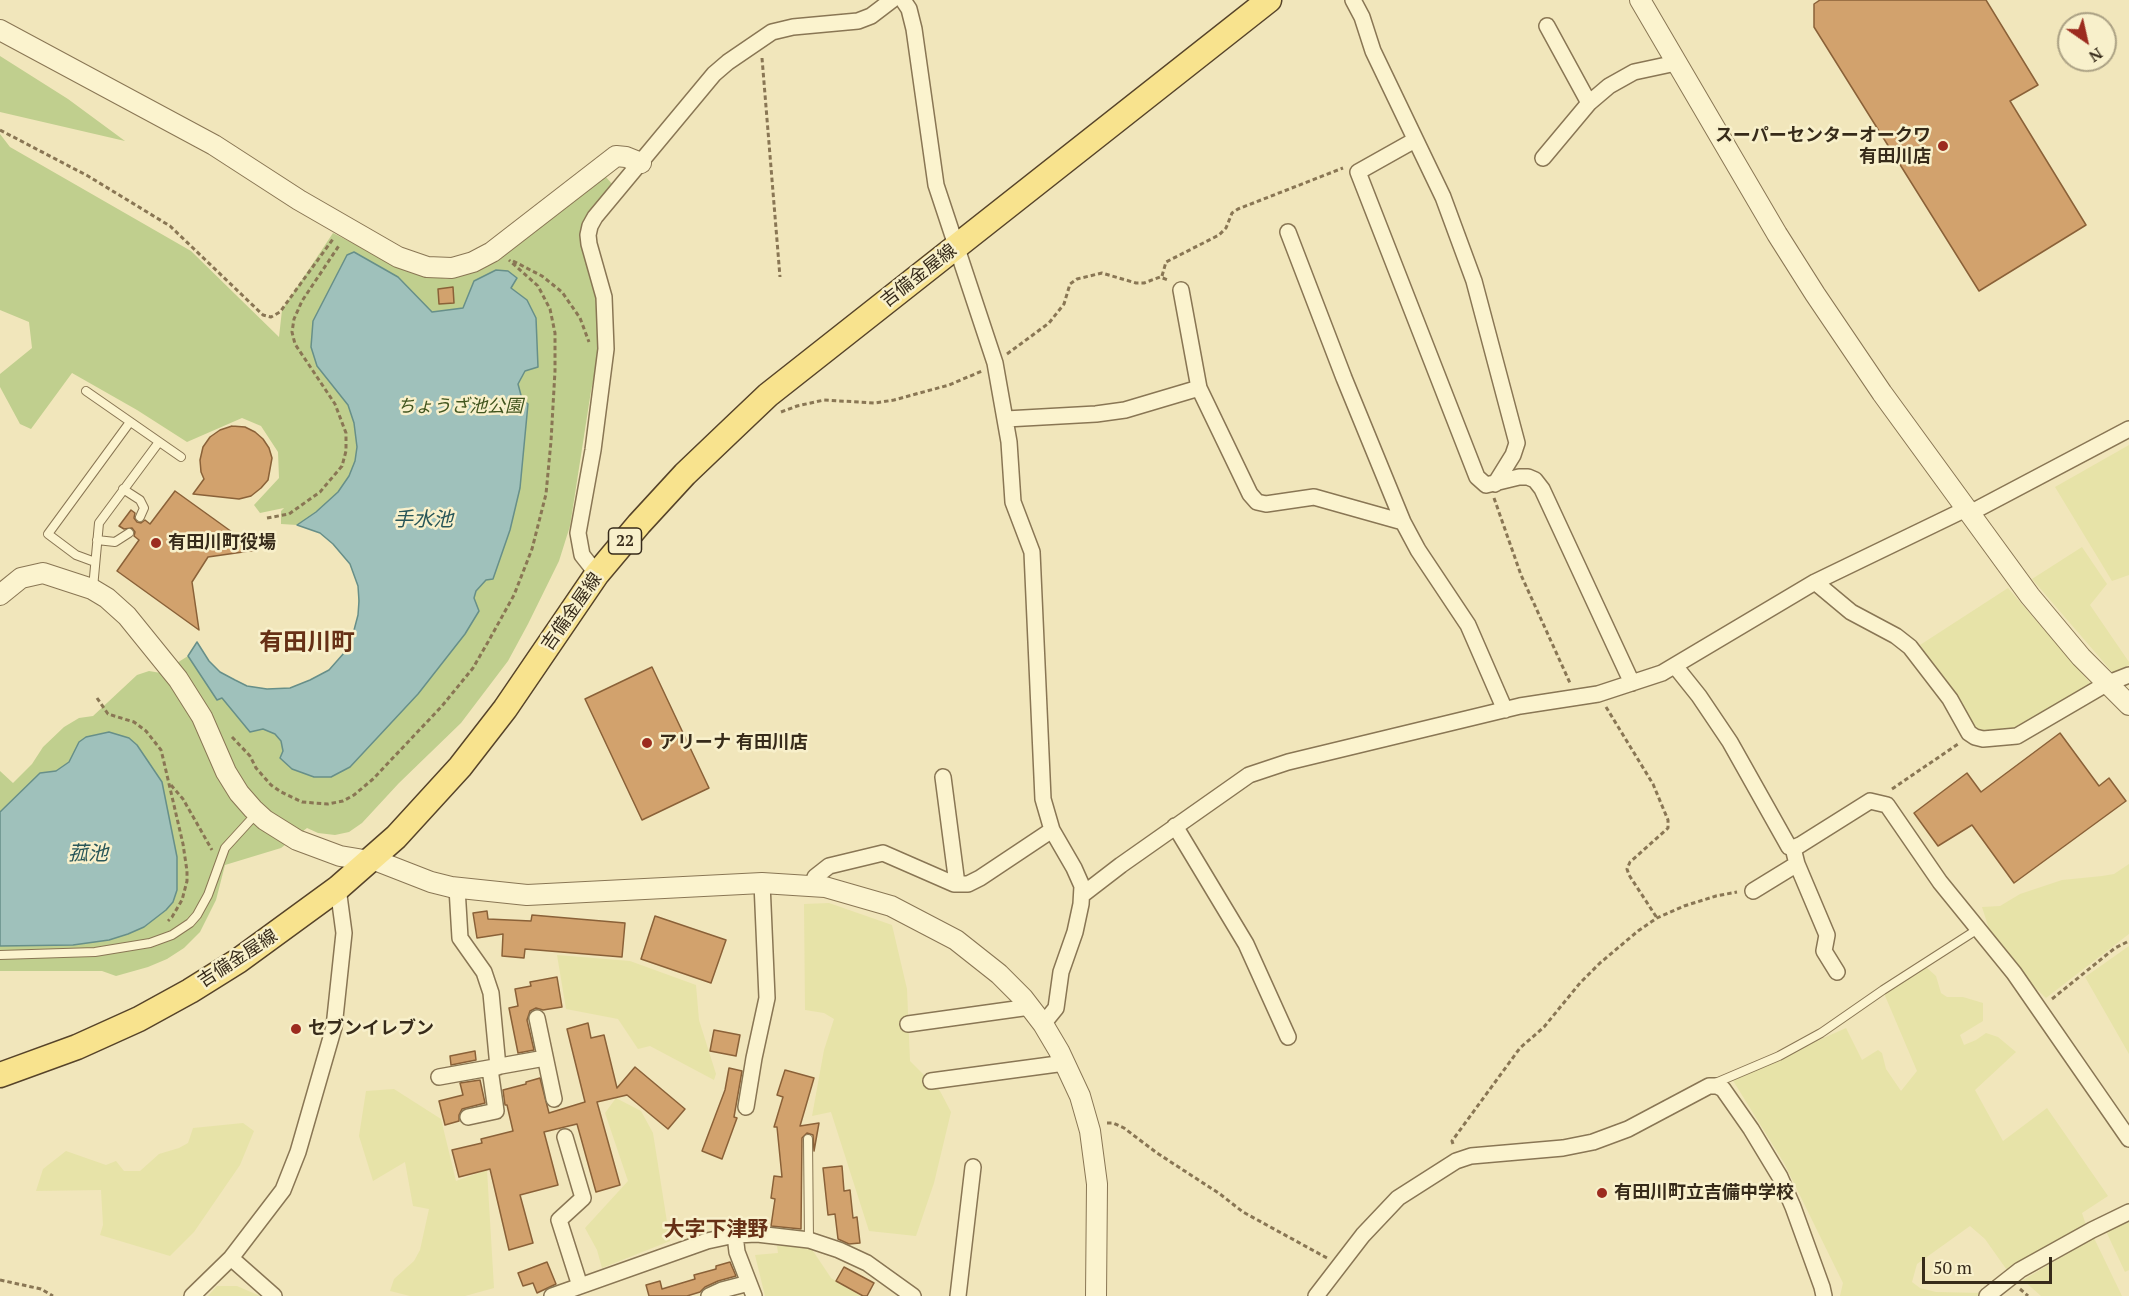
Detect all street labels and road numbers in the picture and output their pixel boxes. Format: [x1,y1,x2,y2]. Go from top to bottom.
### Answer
street label: 吉備金屋線 [877,240,961,312]
road number: 22 [608,528,642,554]
street label: 吉備金屋線 [537,569,607,655]
street label: 吉備金屋線 [194,925,282,993]

